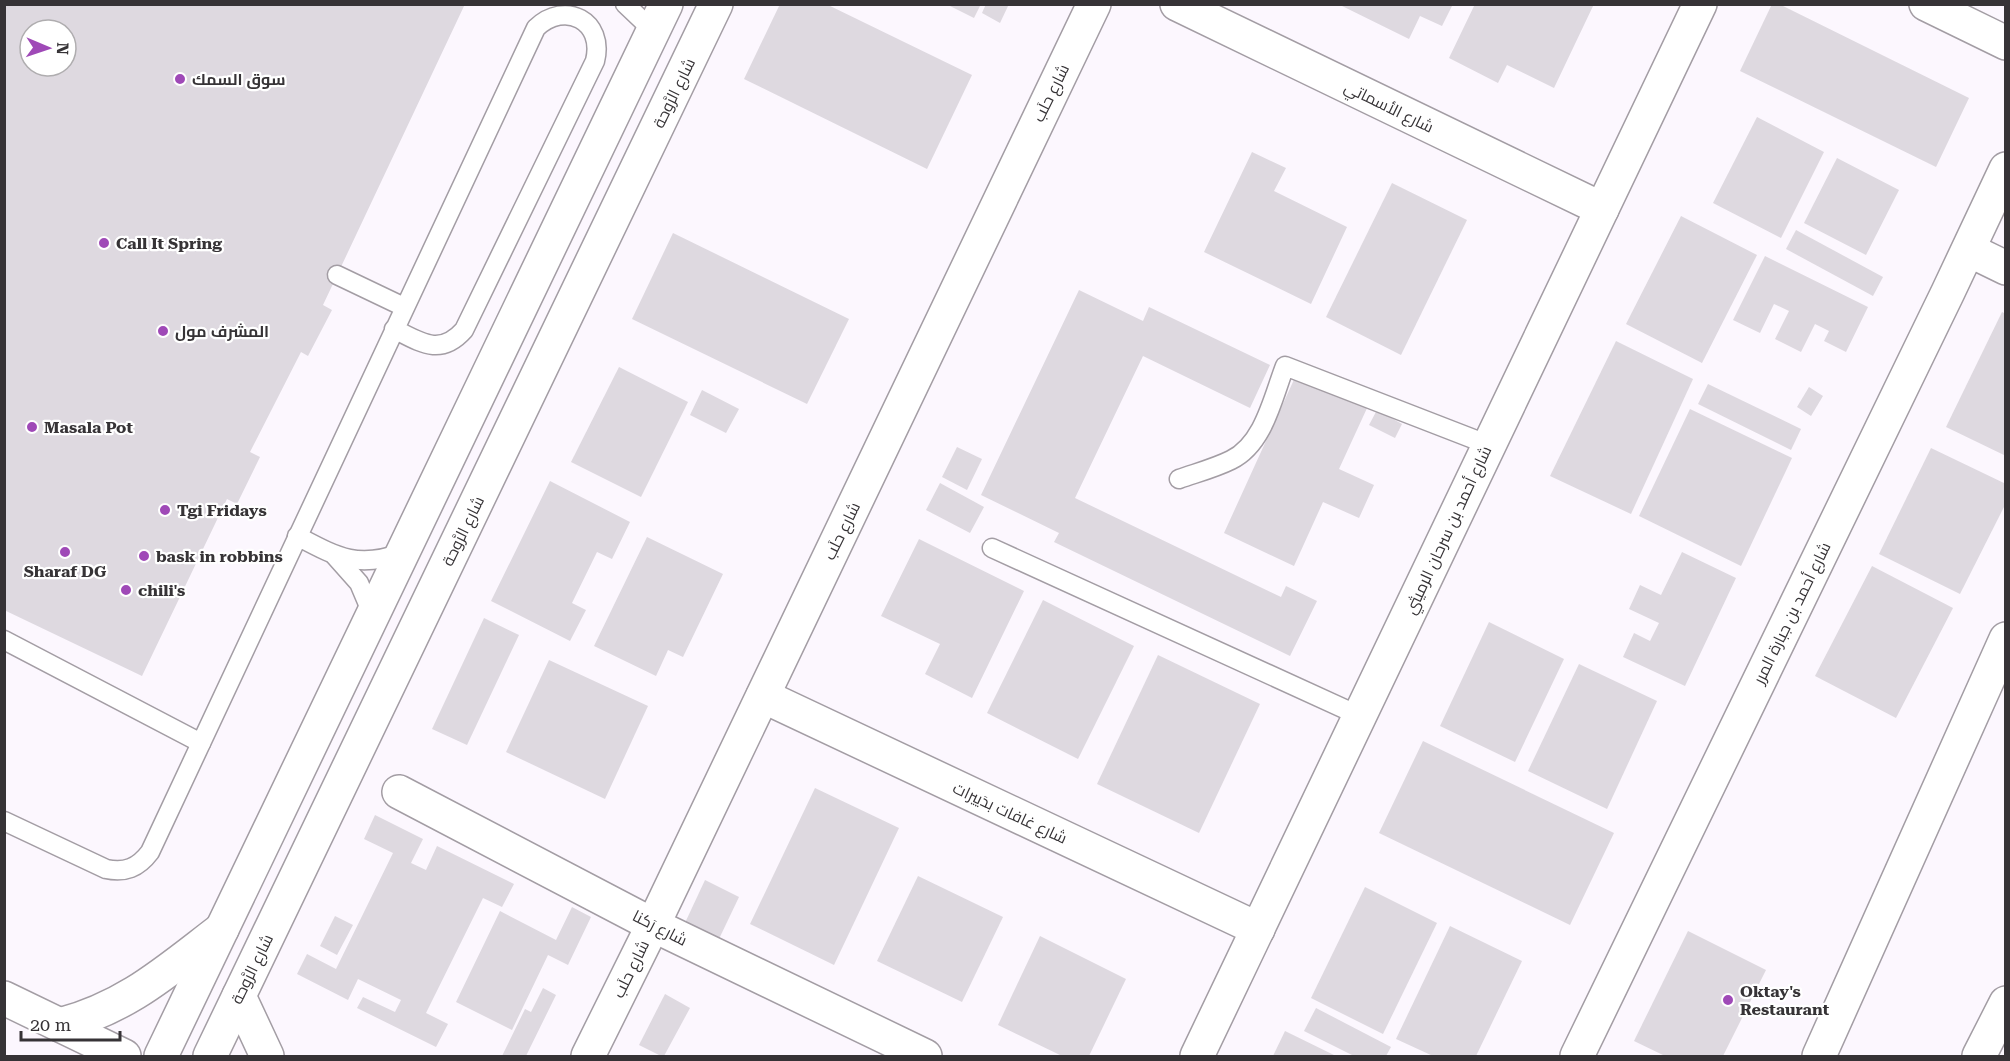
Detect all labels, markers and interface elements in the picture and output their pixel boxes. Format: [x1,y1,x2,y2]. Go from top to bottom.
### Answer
north arrow [18,18,78,78]
text: N [53,42,72,55]
street label: شارع الرَّوحة [649,55,701,132]
street label: شارع حلَب [1029,61,1075,126]
place label: سوق السمك [192,70,286,89]
marker: سوق السمك [173,72,187,86]
street label: شارع الأسماتي [1340,77,1437,140]
place label: Call It Spring [116,234,222,253]
marker: Call It Spring [97,236,111,250]
place label: المشرف مول [175,322,269,341]
marker: المشرف مول [156,324,170,338]
place label: Masala Pot [44,418,133,437]
marker: Masala Pot [25,420,39,434]
street label: شارع أحمد بن سرحان الرميثي [1401,443,1499,619]
street label: شارع الرَّوحة [438,493,490,570]
street label: شارع حلَب [820,499,866,564]
place label: Tgi Fridays [177,501,267,520]
marker: Tgi Fridays [158,503,172,517]
street label: شارع أحمد بن جبارة المرر [1749,539,1836,689]
marker: Sharaf DG [58,545,72,559]
place label: bask in robbins [156,547,283,566]
marker: bask in robbins [137,549,151,563]
place label: Sharaf DG [24,562,107,581]
place label: chili's [138,581,185,600]
marker: chili's [119,583,133,597]
street label: شارع غافات بدَييرات [949,778,1070,850]
street label: شارع رَكنا [629,906,690,952]
street label: شارع الرَّوحة [227,931,279,1008]
street label: شارع حلَب [609,937,655,1002]
place label: Oktay's Restaurant [1740,982,1830,1019]
marker: Oktay's Restaurant [1721,993,1735,1007]
scale bar [21,1004,120,1042]
text: 20 m [30,1014,71,1035]

